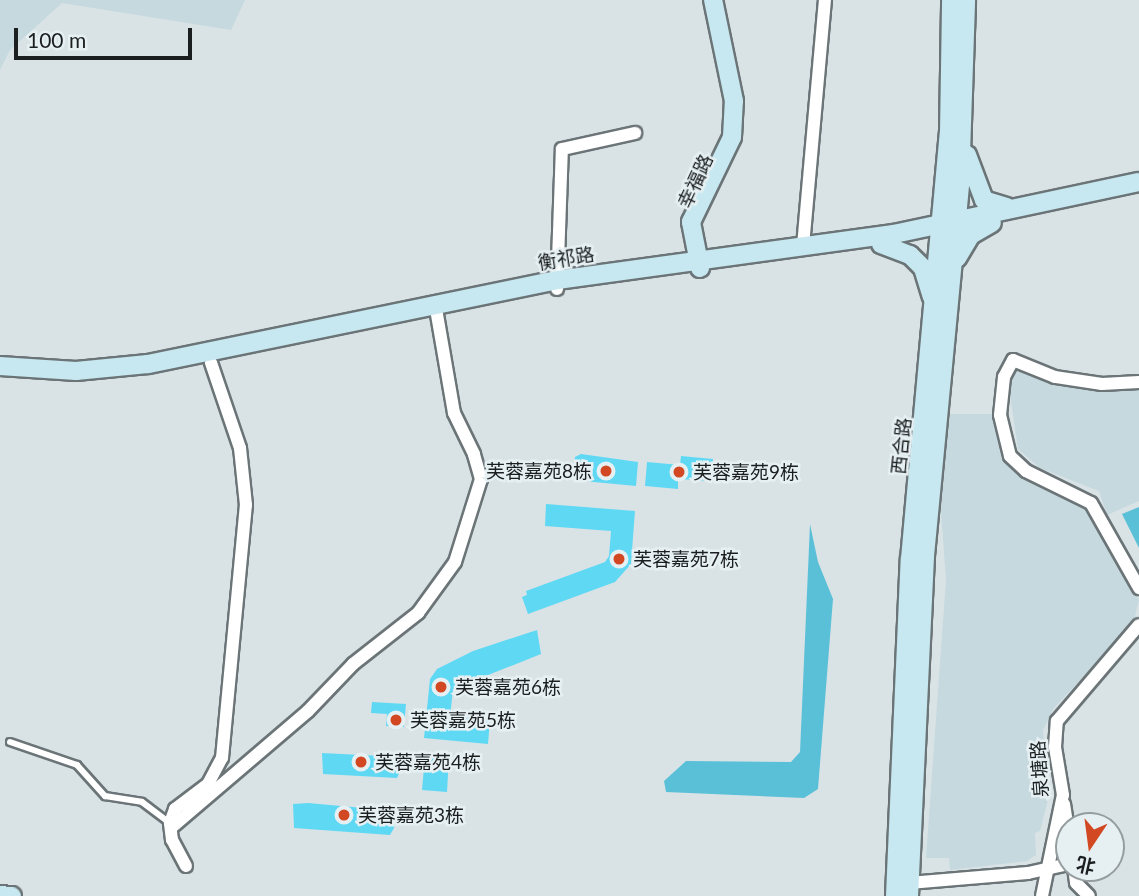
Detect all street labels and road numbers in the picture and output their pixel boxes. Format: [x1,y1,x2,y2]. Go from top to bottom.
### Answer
street label: 幸福路 [673,150,717,212]
street label: 衡祁路 [536,242,596,274]
street label: 西合路 [887,416,915,476]
street label: 泉塘路 [1026,740,1052,798]

